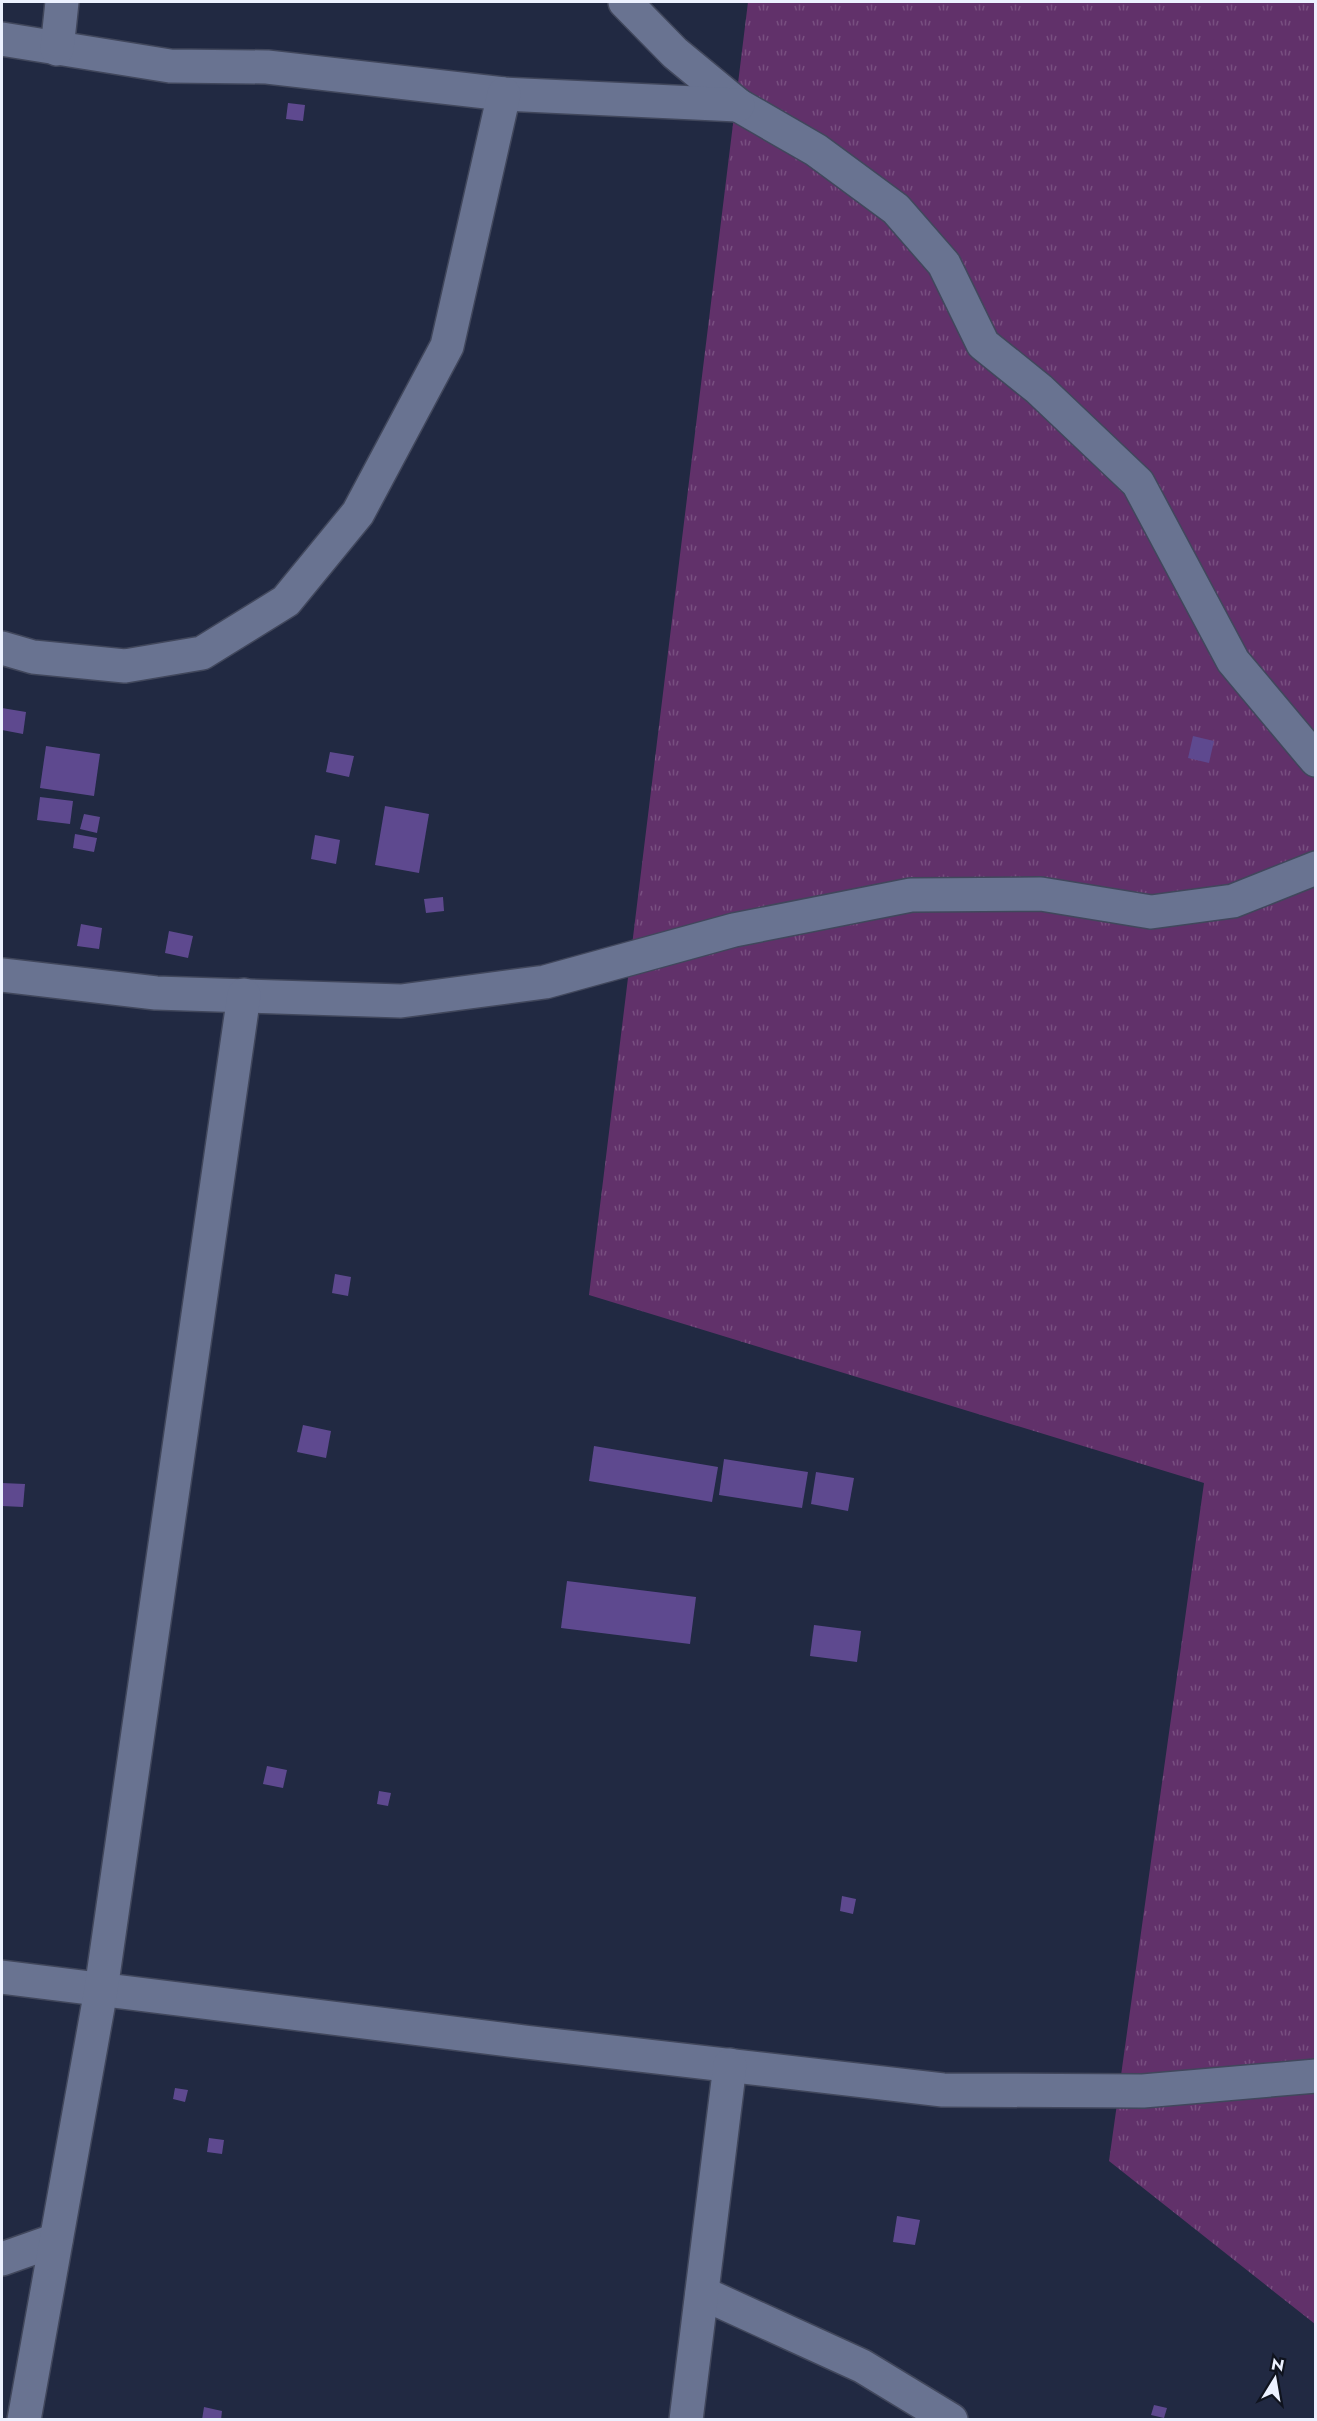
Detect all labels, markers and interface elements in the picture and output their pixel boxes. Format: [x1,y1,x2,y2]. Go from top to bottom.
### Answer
north arrow [1245,2349,1305,2409]
text: N [1269,2352,1286,2377]

